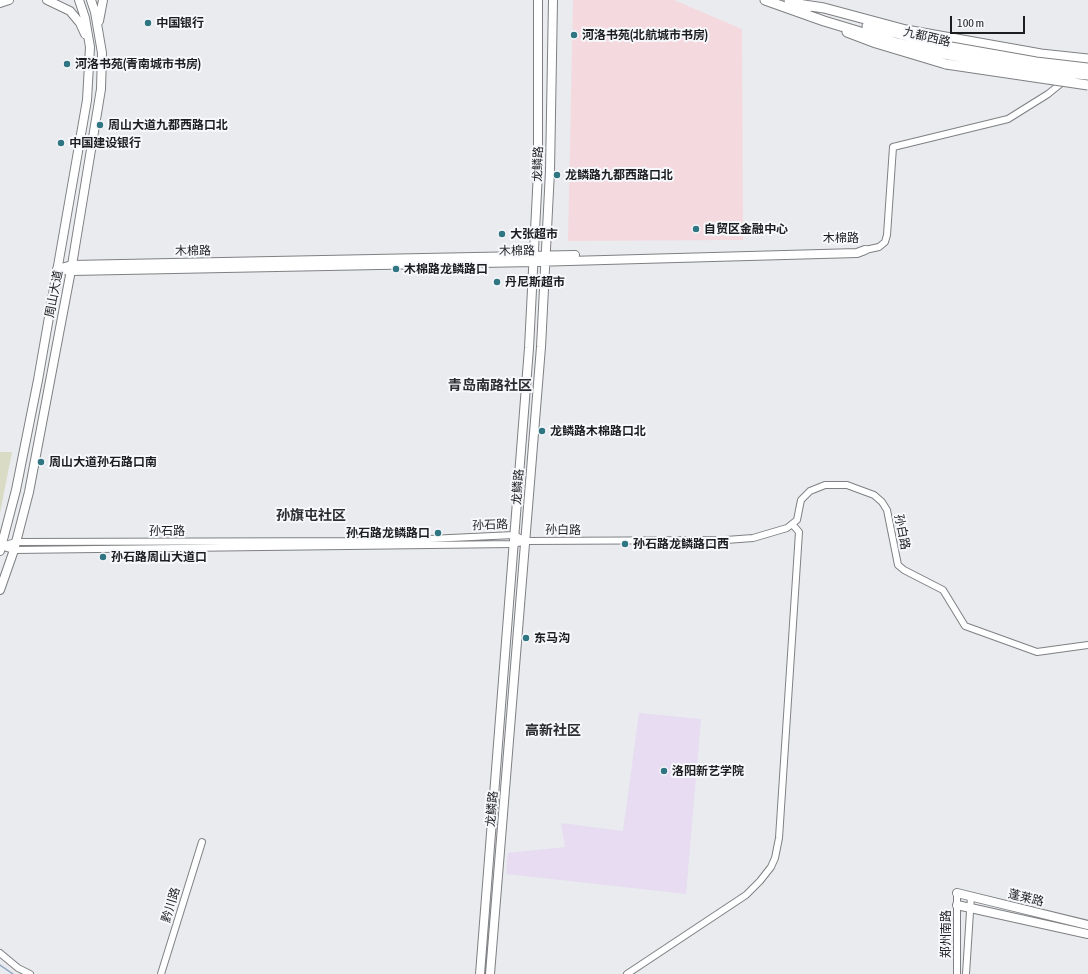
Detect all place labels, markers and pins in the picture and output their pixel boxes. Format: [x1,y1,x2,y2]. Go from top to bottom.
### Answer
place label: 中国银行 [156,16,204,30]
marker: 中国银行 [143,18,153,28]
place label: 河洛书苑(北航城市书房) [582,28,708,42]
marker: 河洛书苑(北航城市书房) [569,30,579,40]
place label: 河洛书苑(青南城市书房) [75,57,201,71]
marker: 河洛书苑(青南城市书房) [62,59,72,69]
place label: 周山大道九都西路口北 [108,118,228,132]
marker: 周山大道九都西路口北 [95,120,105,130]
place label: 中国建设银行 [69,136,141,150]
marker: 中国建设银行 [56,138,66,148]
place label: 龙鳞路九都西路口北 [565,168,673,182]
marker: 龙鳞路九都西路口北 [552,170,562,180]
place label: 自贸区金融中心 [704,222,788,236]
marker: 自贸区金融中心 [691,224,701,234]
place label: 大张超市 [510,227,558,241]
marker: 大张超市 [497,229,507,239]
place label: 木棉路龙鳞路口 [404,262,488,276]
marker: 木棉路龙鳞路口 [391,264,401,274]
place label: 丹尼斯超市 [505,275,565,289]
marker: 丹尼斯超市 [492,277,502,287]
place label: 龙鳞路木棉路口北 [550,424,646,438]
marker: 龙鳞路木棉路口北 [537,426,547,436]
place label: 周山大道孙石路口南 [49,455,157,469]
marker: 周山大道孙石路口南 [36,457,46,467]
place label: 孙石路龙鳞路口 [346,526,430,540]
marker: 孙石路龙鳞路口 [433,528,443,538]
place label: 孙石路龙鳞路口西 [633,537,729,551]
marker: 孙石路龙鳞路口西 [620,539,630,549]
place label: 孙石路周山大道口 [111,550,207,564]
marker: 孙石路周山大道口 [98,552,108,562]
place label: 东马沟 [534,631,570,645]
marker: 东马沟 [521,633,531,643]
place label: 洛阳新艺学院 [672,764,744,778]
marker: 洛阳新艺学院 [659,766,669,776]

